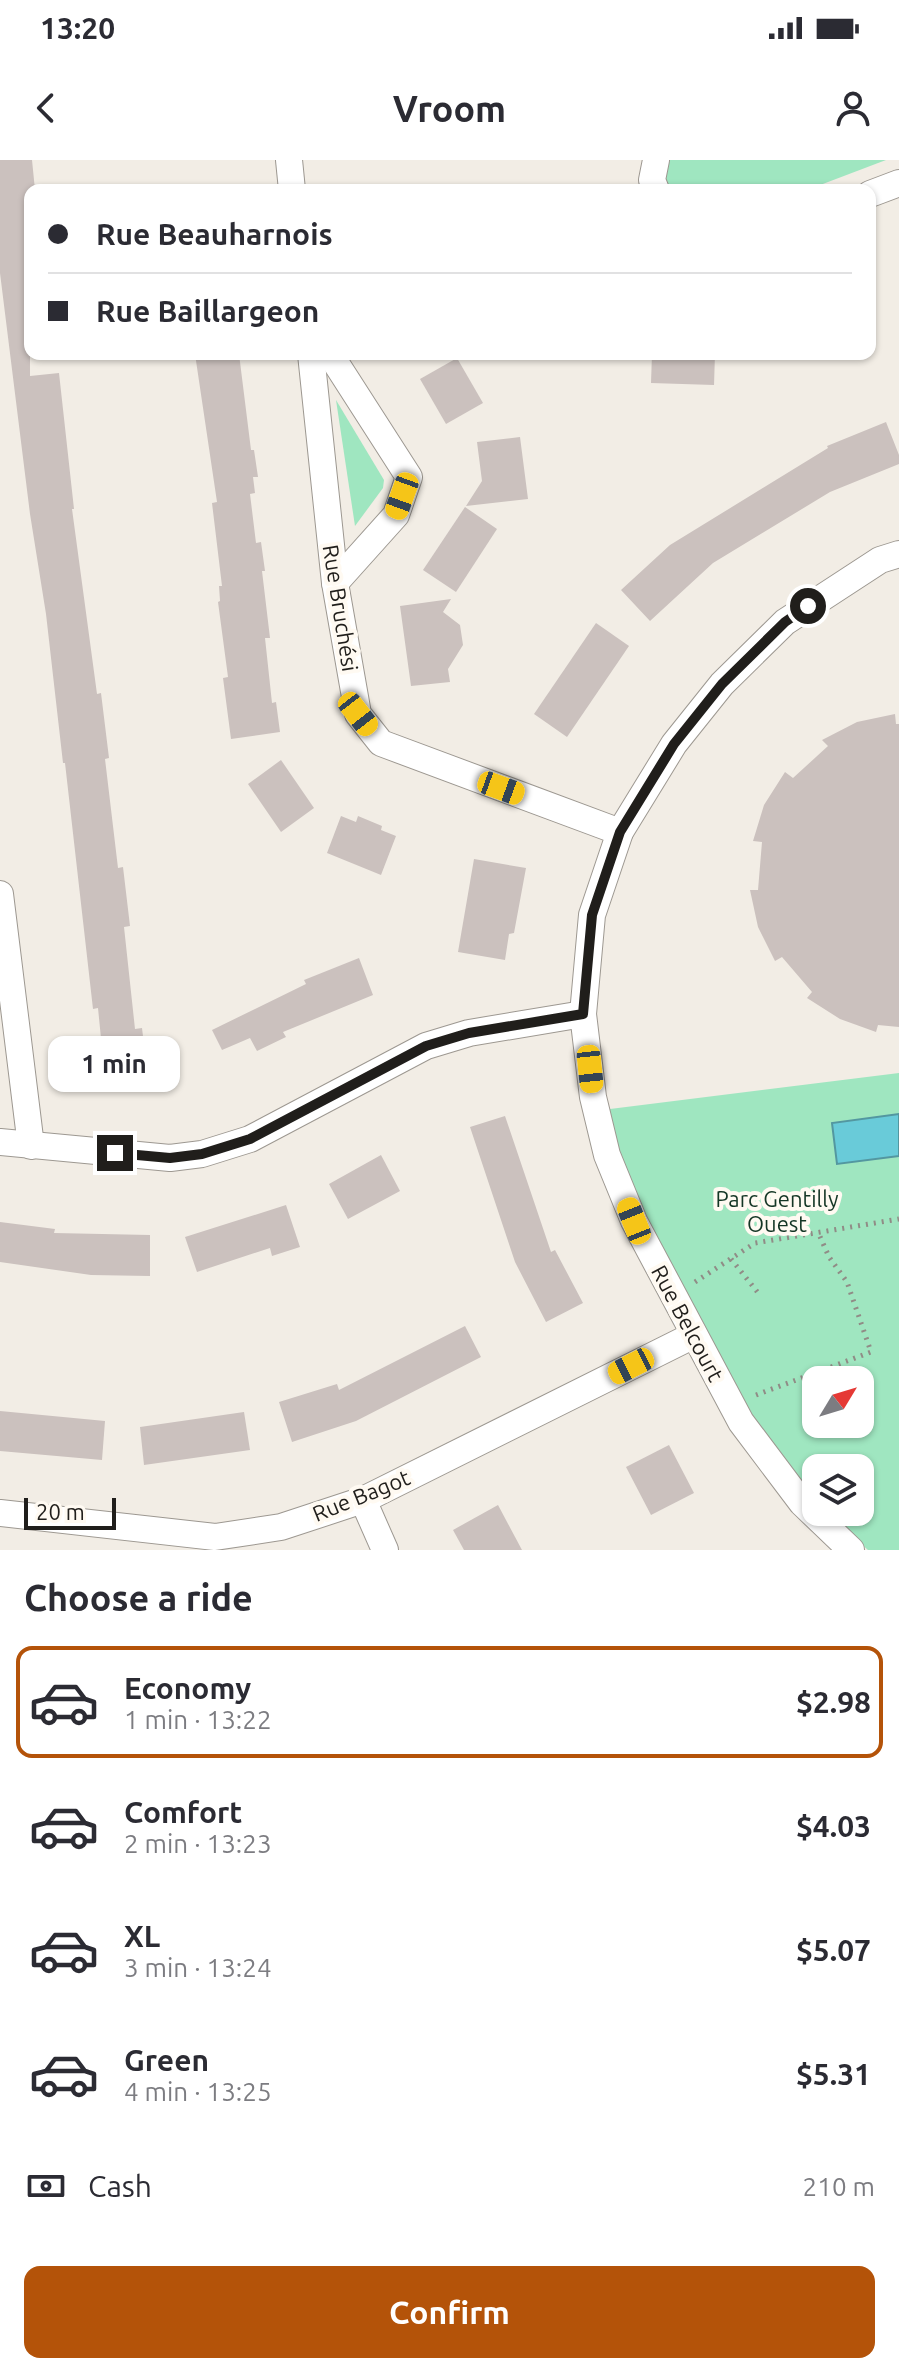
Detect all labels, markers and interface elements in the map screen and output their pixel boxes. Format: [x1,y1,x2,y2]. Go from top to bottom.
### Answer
text: 13:20 [40,11,115,45]
icon: back [24,86,68,130]
icon: person [831,86,875,130]
text: Vroom [393,88,506,129]
text: Rue Beauharnois [96,217,333,251]
text: Rue Baillargeon [96,294,319,328]
car [383,469,421,523]
street label: Rue Bruchési [319,543,363,673]
route start [790,588,826,624]
car [334,688,382,740]
car [474,769,528,807]
callout: 1 min [49,1037,181,1093]
car [576,1044,604,1094]
text: 1 min [81,1049,147,1078]
route end [97,1135,133,1171]
park label: Parc Gentilly Ouest [715,1186,839,1236]
car [614,1194,654,1248]
street label: Rue Belcourt [647,1261,729,1386]
car [604,1344,658,1388]
north arrow [802,1366,874,1438]
map controls [802,1366,874,1526]
button: layers [802,1454,874,1526]
street label: Rue Bagot [309,1464,414,1526]
scale bar [24,1494,116,1530]
text: 20 m [36,1499,85,1524]
text: Choose a ride [24,1577,253,1618]
icon: car [28,1666,100,1738]
text: Economy [124,1671,251,1705]
text: $2.98 [796,1685,871,1719]
text: 1 min · 13:22 [124,1705,272,1734]
icon: car [28,1790,100,1862]
text: Comfort [124,1795,242,1829]
text: $4.03 [796,1809,871,1843]
text: 2 min · 13:23 [124,1829,272,1858]
icon: car [28,1914,100,1986]
text: XL [124,1919,160,1953]
text: $5.07 [796,1933,871,1967]
text: 3 min · 13:24 [124,1953,272,1982]
icon: car [28,2038,100,2110]
text: Green [124,2043,209,2077]
text: $5.31 [796,2057,871,2091]
text: 4 min · 13:25 [124,2077,272,2106]
icon: cash [24,2164,68,2208]
text: Cash [88,2169,152,2203]
text: 210 m [803,2172,875,2201]
button: Confirm [24,2266,875,2358]

